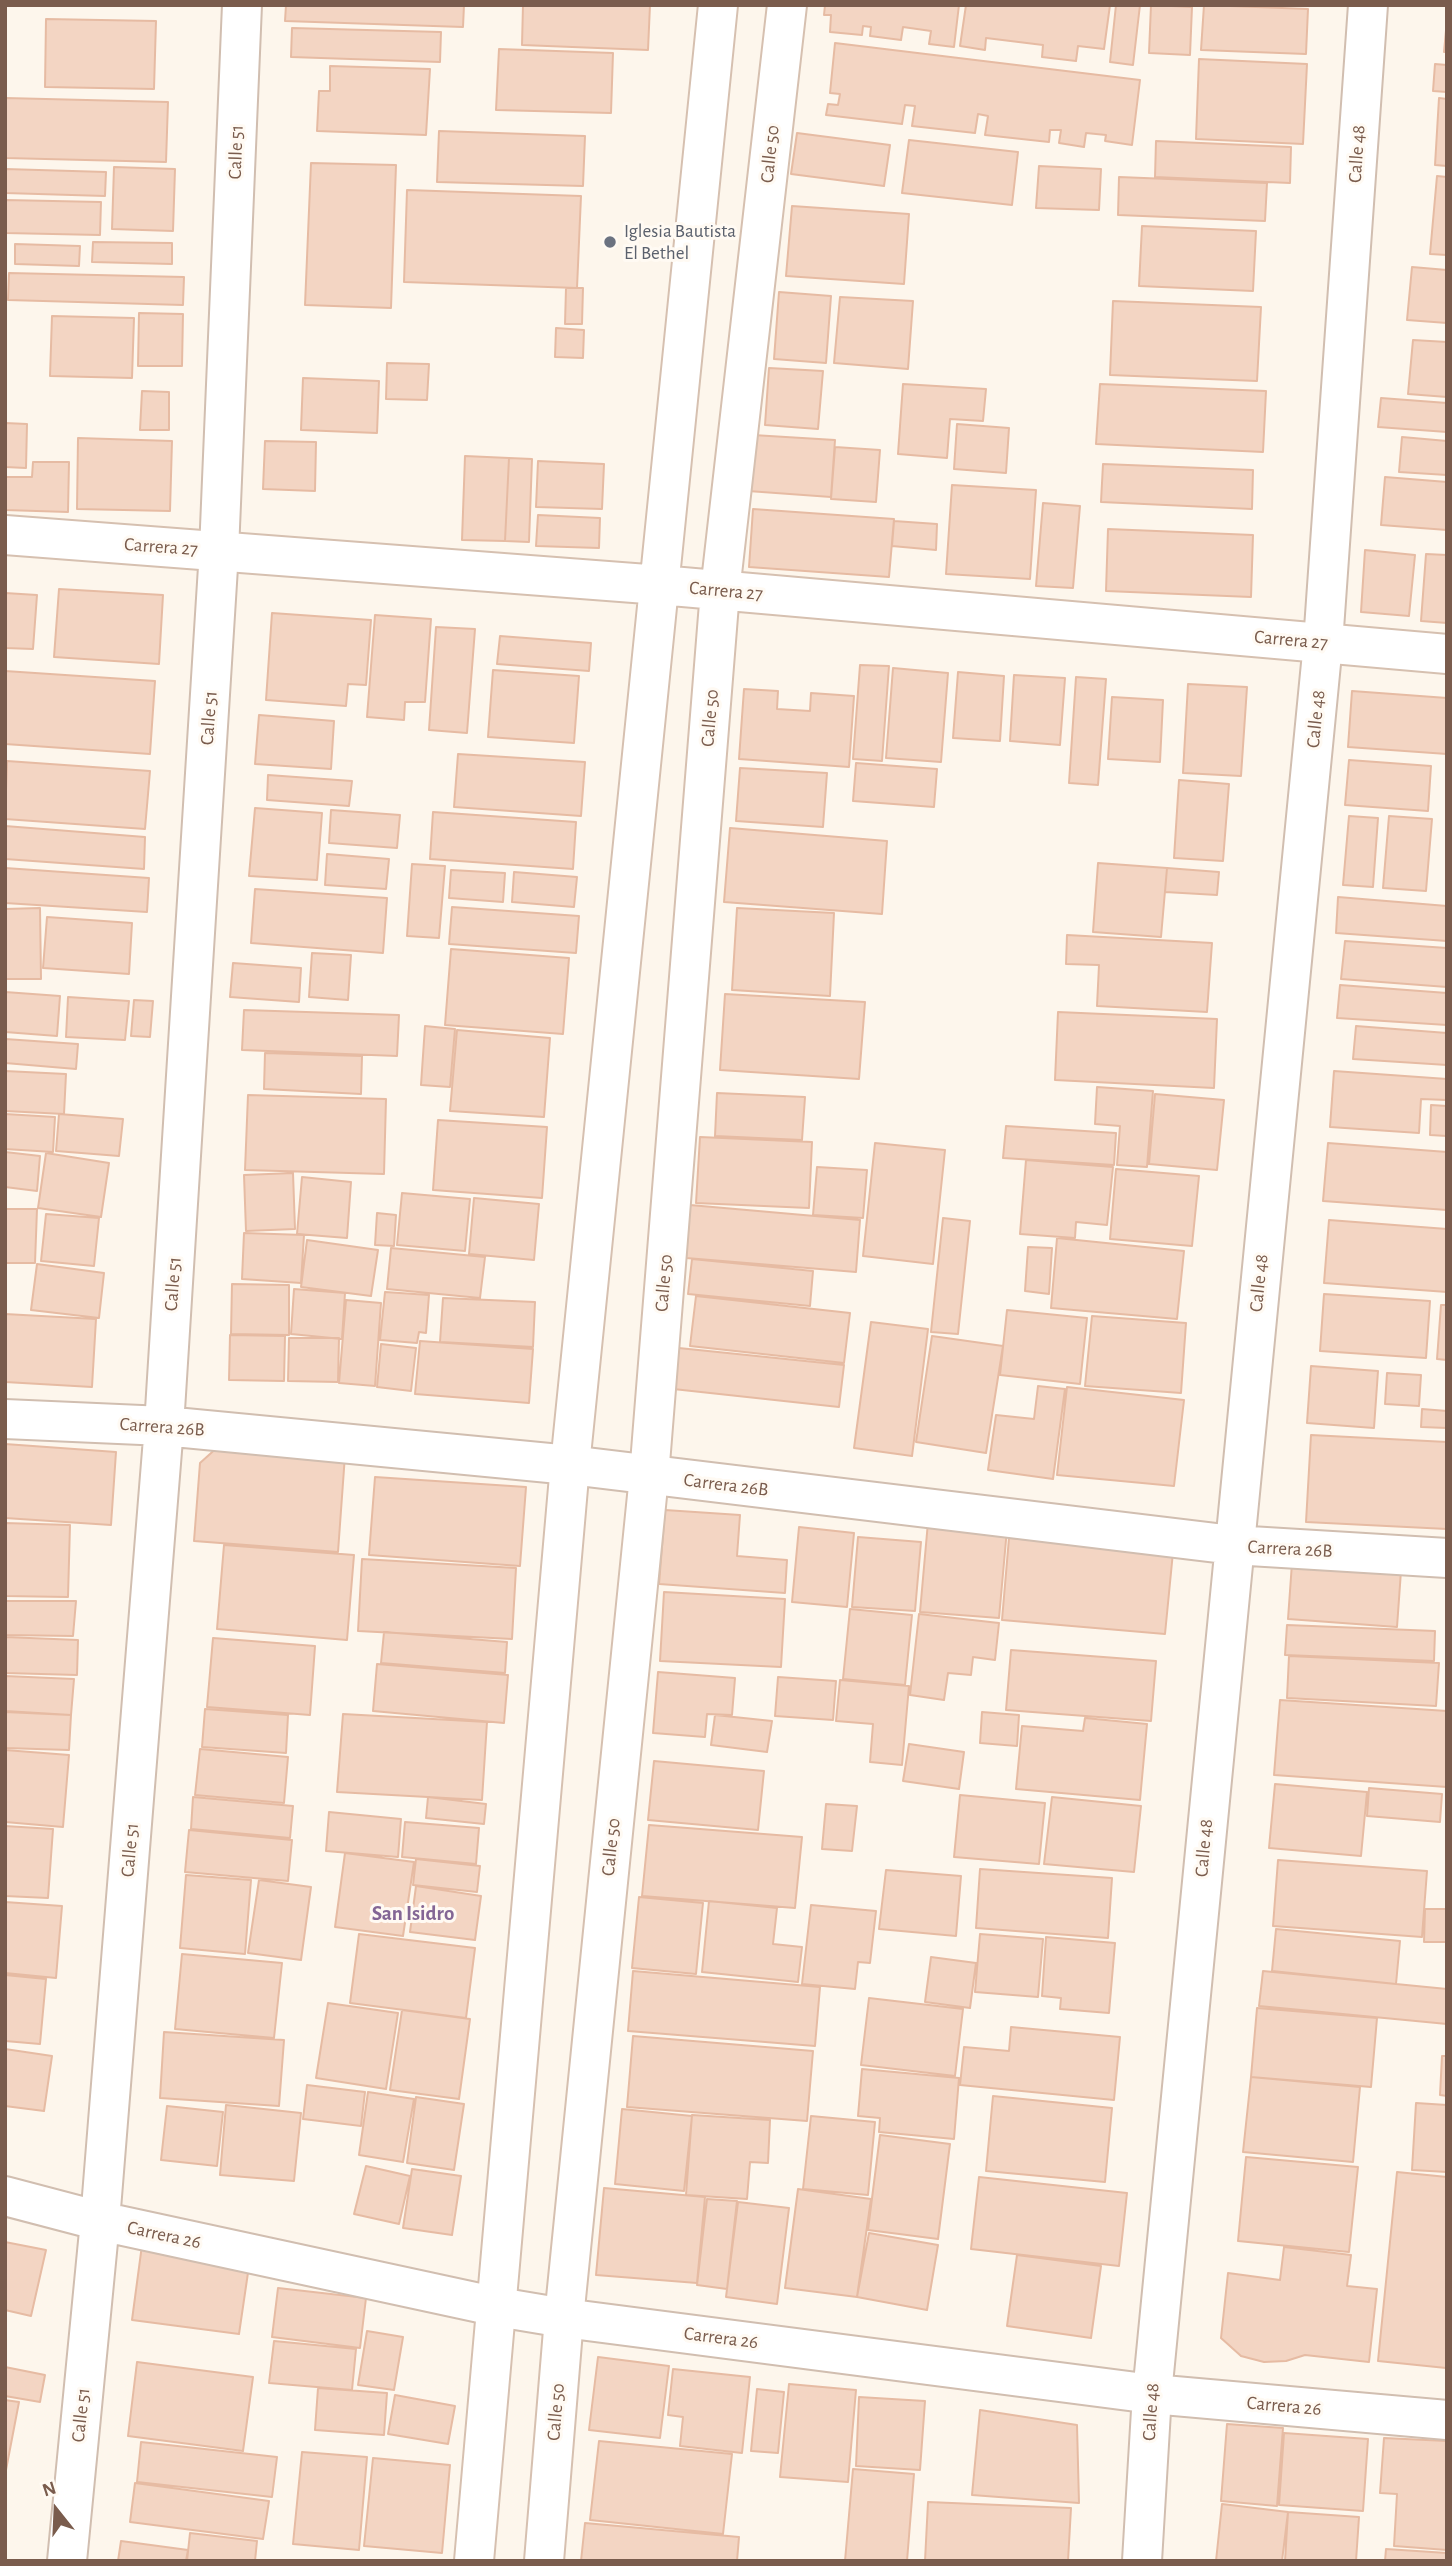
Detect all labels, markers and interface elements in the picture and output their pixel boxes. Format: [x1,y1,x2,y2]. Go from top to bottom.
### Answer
street label: Calle 51 [224,124,248,180]
street label: Calle 50 [756,124,784,184]
street label: Calle 48 [1344,124,1370,184]
place label: Iglesia Bautista El Bethel [624,220,736,264]
marker: Iglesia Bautista El Bethel [602,234,618,250]
street label: Carrera 27 [123,533,199,561]
street label: Carrera 27 [688,576,764,606]
street label: Carrera 27 [1253,625,1329,655]
street label: Calle 50 [696,688,724,748]
street label: Calle 48 [1302,689,1330,749]
street label: Calle 51 [196,690,222,746]
street label: Calle 50 [650,1253,678,1313]
street label: Calle 48 [1245,1253,1273,1313]
street label: Calle 51 [160,1256,186,1312]
street label: Carrera 26B [119,1413,205,1441]
street label: Carrera 26B [682,1468,770,1502]
street label: Carrera 26B [1247,1535,1333,1563]
street label: Calle 50 [597,1817,625,1877]
street label: Calle 48 [1190,1818,1218,1878]
street label: Calle 51 [116,1822,144,1878]
district label: San Isidro [372,1901,454,1927]
street label: Carrera 26 [125,2216,203,2254]
street label: Carrera 26 [682,2322,760,2354]
street label: Calle 50 [542,2382,570,2442]
street label: Calle 48 [1138,2382,1164,2442]
street label: Calle 51 [67,2387,95,2443]
street label: Carrera 26 [1246,2391,1322,2421]
north arrow [21,2475,91,2545]
text: N [40,2478,59,2501]

